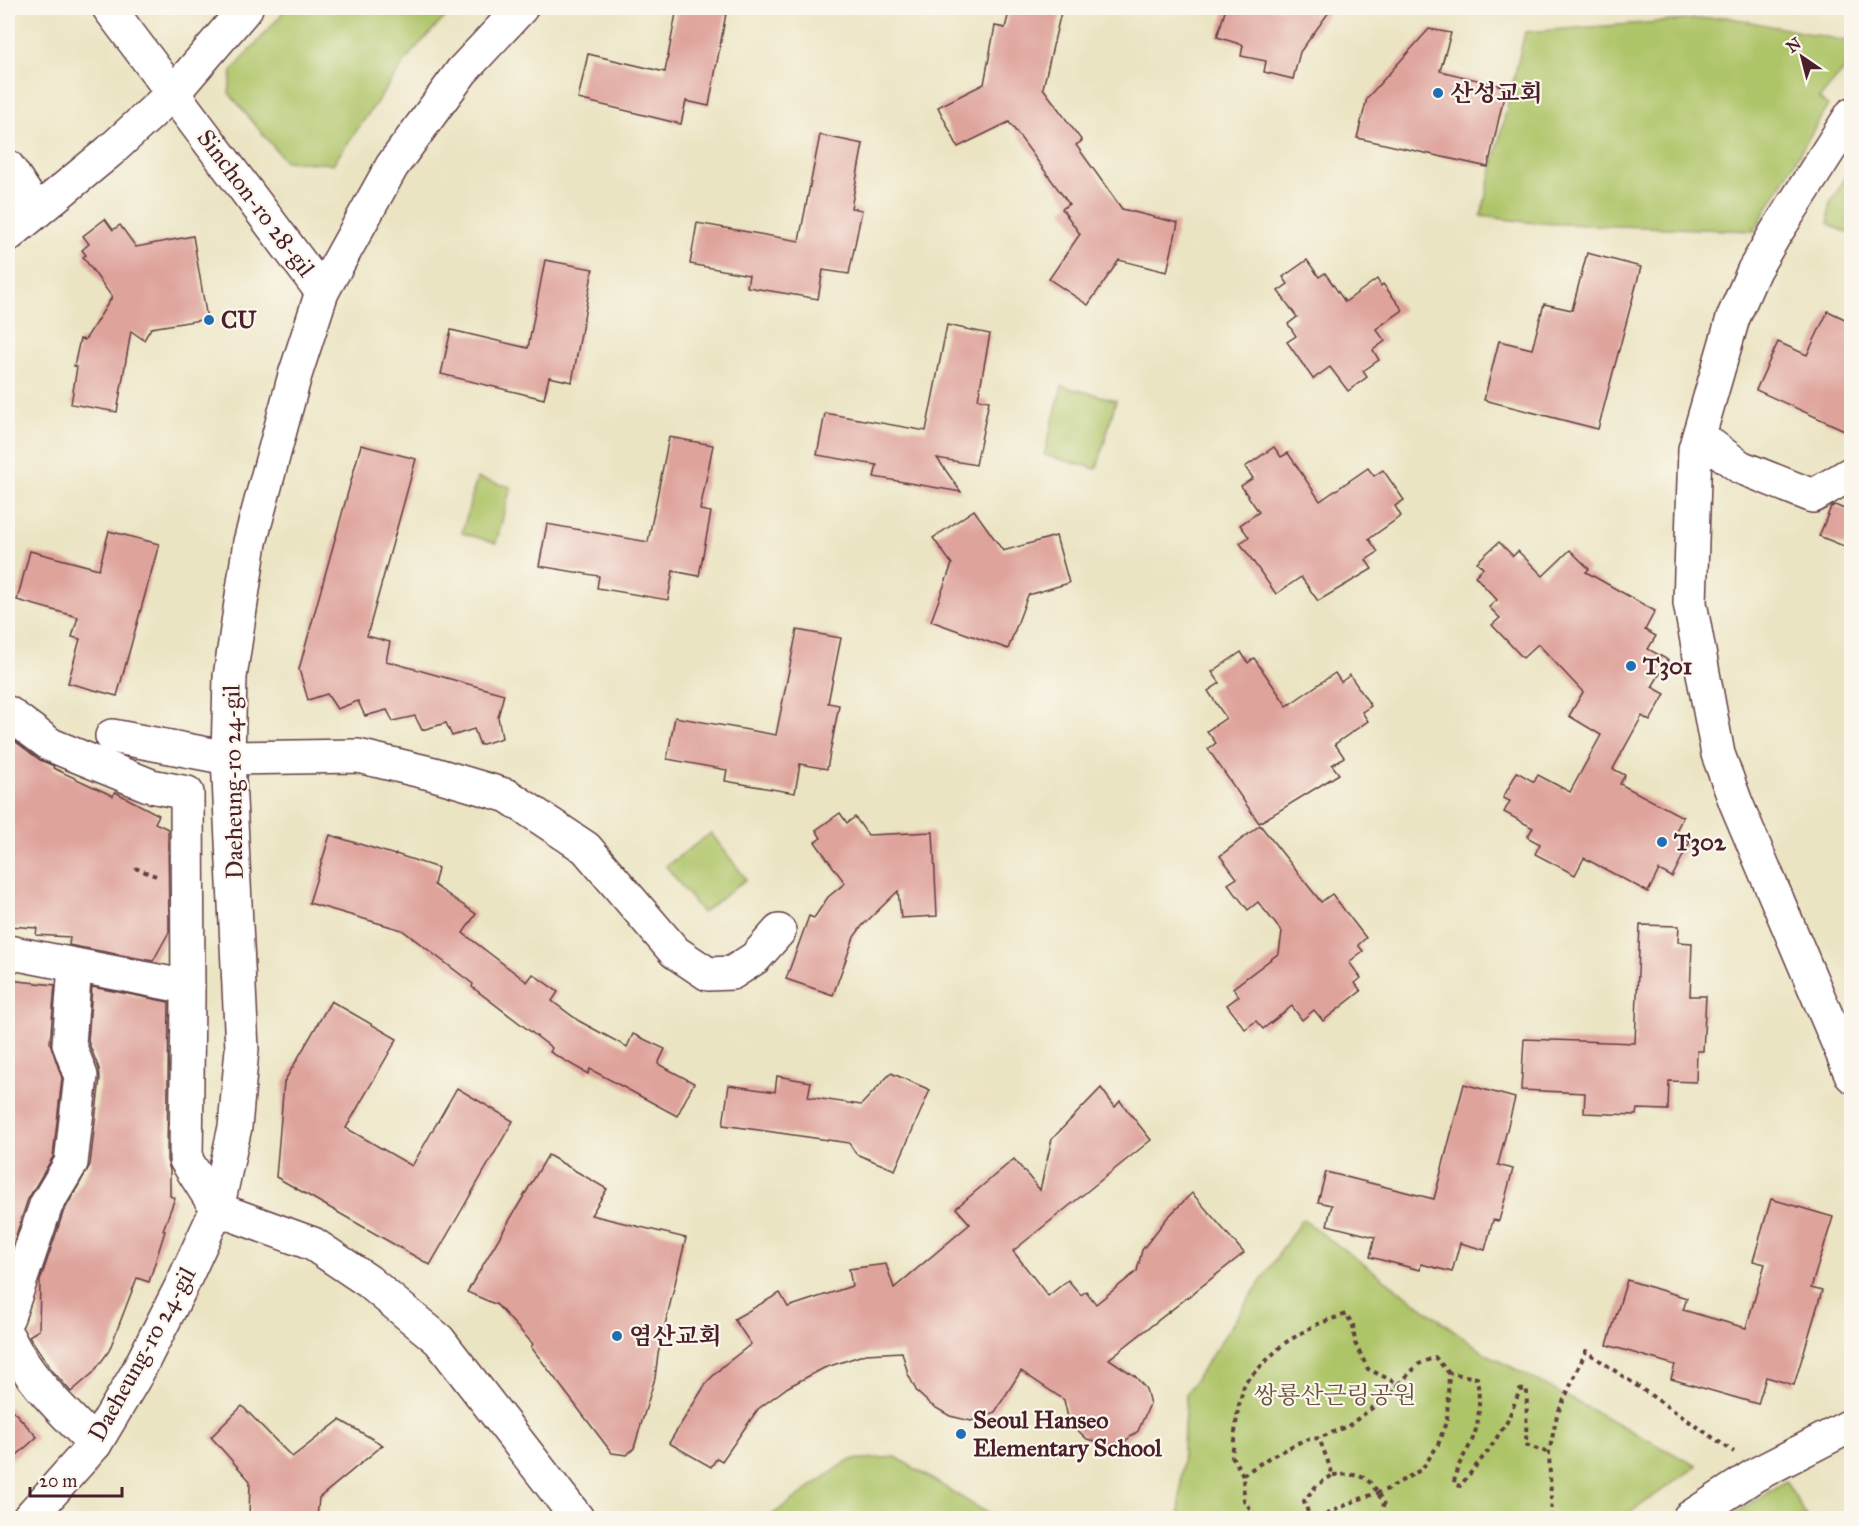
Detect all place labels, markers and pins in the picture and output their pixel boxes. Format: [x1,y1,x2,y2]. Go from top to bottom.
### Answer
place label: 산성교회 [1450,78,1543,108]
marker: 산성교회 [1431,86,1445,100]
place label: CU [221,305,257,335]
marker: CU [202,313,216,327]
place label: T301 [1642,651,1693,681]
marker: T301 [1624,659,1638,673]
place label: T302 [1673,827,1727,857]
marker: T302 [1655,835,1669,849]
place label: 염산교회 [629,1321,722,1351]
marker: 염산교회 [610,1329,624,1343]
place label: Seoul Hanseo Elementary School [973,1405,1162,1463]
marker: Seoul Hanseo Elementary School [954,1427,968,1441]

